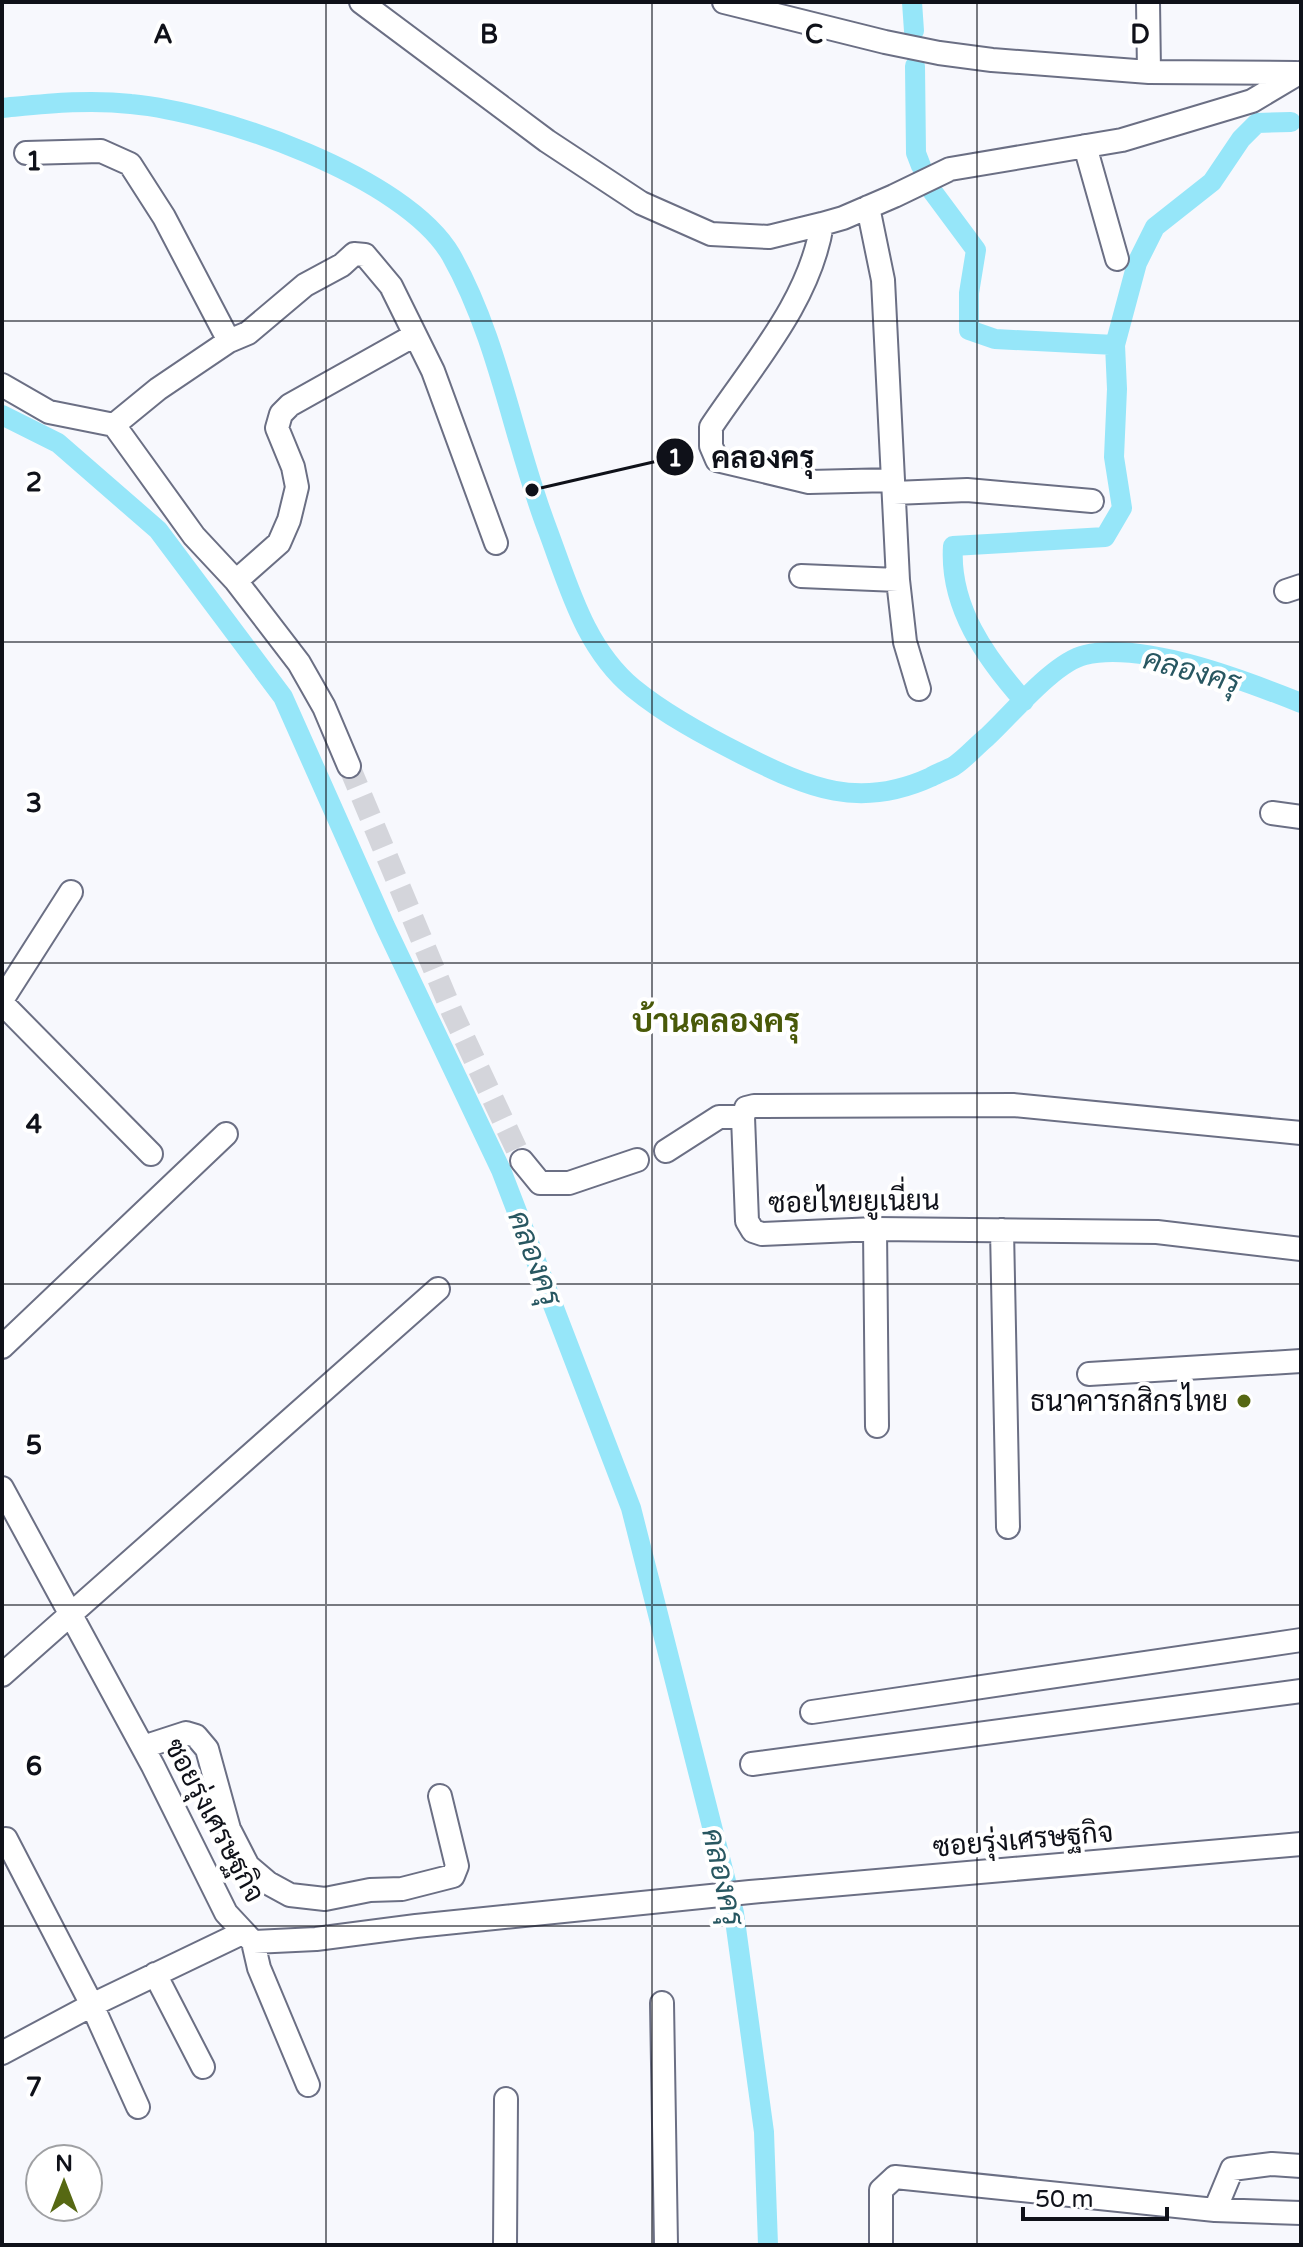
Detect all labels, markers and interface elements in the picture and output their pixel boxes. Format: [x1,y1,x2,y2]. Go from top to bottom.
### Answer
text: A [153,19,173,50]
text: B [480,19,498,50]
text: C [805,19,823,50]
text: D [1130,19,1150,50]
text: 1 [26,146,42,177]
callout: คลองครุ [655,430,830,484]
text: คลองครุ [712,440,814,479]
text: 1 [667,444,683,473]
text: 2 [26,467,42,498]
water label: คลองครุ [1139,641,1246,705]
text: 3 [26,788,42,819]
district label: บ้านคลองครุ [632,1001,800,1044]
text: 4 [26,1109,42,1140]
street label: ซอยไทยยูเนี่ยน [768,1176,940,1222]
water label: คลองครุ [498,1205,570,1313]
place label: ธนาคารกสิกรไทย [1030,1382,1228,1419]
marker: ธนาคารกสิกรไทย [1235,1392,1253,1410]
text: 5 [26,1430,42,1461]
street label: ซอยรุ่งเศรษฐกิจ [155,1732,272,1909]
text: 6 [26,1751,42,1782]
street label: ซอยรุ่งเศรษฐกิจ [931,1814,1115,1867]
water label: คลองครุ [691,1825,752,1932]
text: 7 [26,2072,42,2103]
north arrow [24,2143,104,2223]
text: N [55,2151,73,2177]
scale bar [1023,2171,1167,2221]
text: 50 m [1035,2185,1093,2214]

